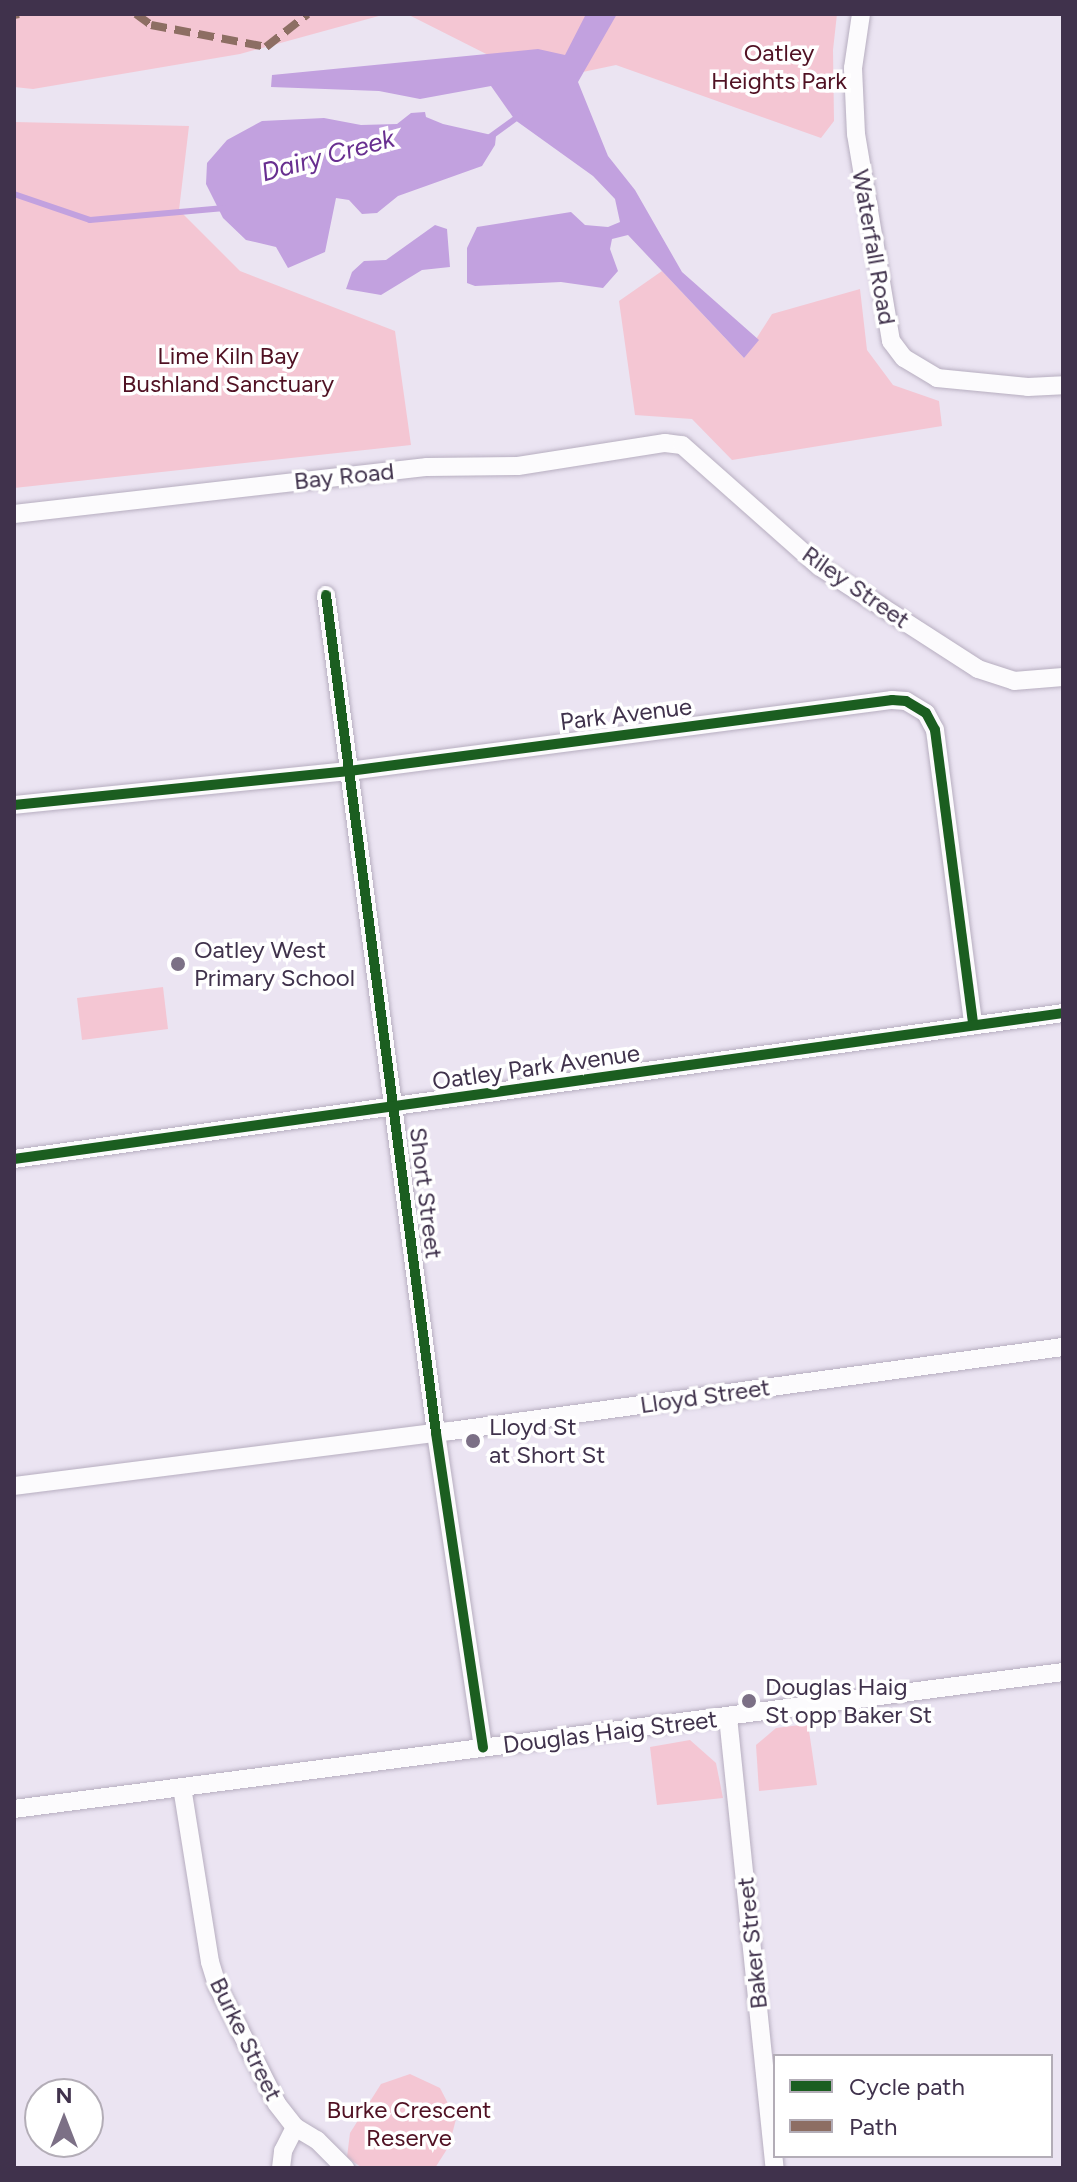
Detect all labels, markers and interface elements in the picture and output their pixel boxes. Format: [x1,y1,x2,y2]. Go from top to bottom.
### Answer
park label: Oatley Heights Park [711,39,847,95]
water label: Dairy Creek [258,123,398,189]
street label: Waterfall Road [846,167,902,327]
park label: Lime Kiln Bay Bushland Sanctuary [122,342,334,398]
street label: Bay Road [293,456,395,496]
street label: Riley Street [797,540,915,634]
street label: Park Avenue [558,692,694,736]
place label: Oatley West Primary School [194,936,355,992]
marker: Oatley West Primary School [169,955,187,973]
street label: Oatley Park Avenue [430,1038,642,1096]
street label: Short Street [404,1126,448,1260]
street label: Lloyd Street [638,1373,772,1419]
place label: Lloyd St at Short St [489,1413,605,1469]
marker: Lloyd St at Short St [464,1432,482,1450]
place label: Douglas Haig St opp Baker St [765,1673,932,1729]
marker: Douglas Haig St opp Baker St [740,1692,758,1710]
street label: Douglas Haig Street [501,1705,719,1759]
street label: Baker Street [731,1876,773,2010]
street label: Burke Street [204,1973,288,2105]
legend [773,2054,1053,2158]
text: Cycle path [849,2072,965,2101]
north arrow [24,2078,104,2158]
text: N [55,2082,73,2109]
park label: Burke Crescent Reserve [327,2096,491,2152]
text: Path [849,2112,897,2141]

